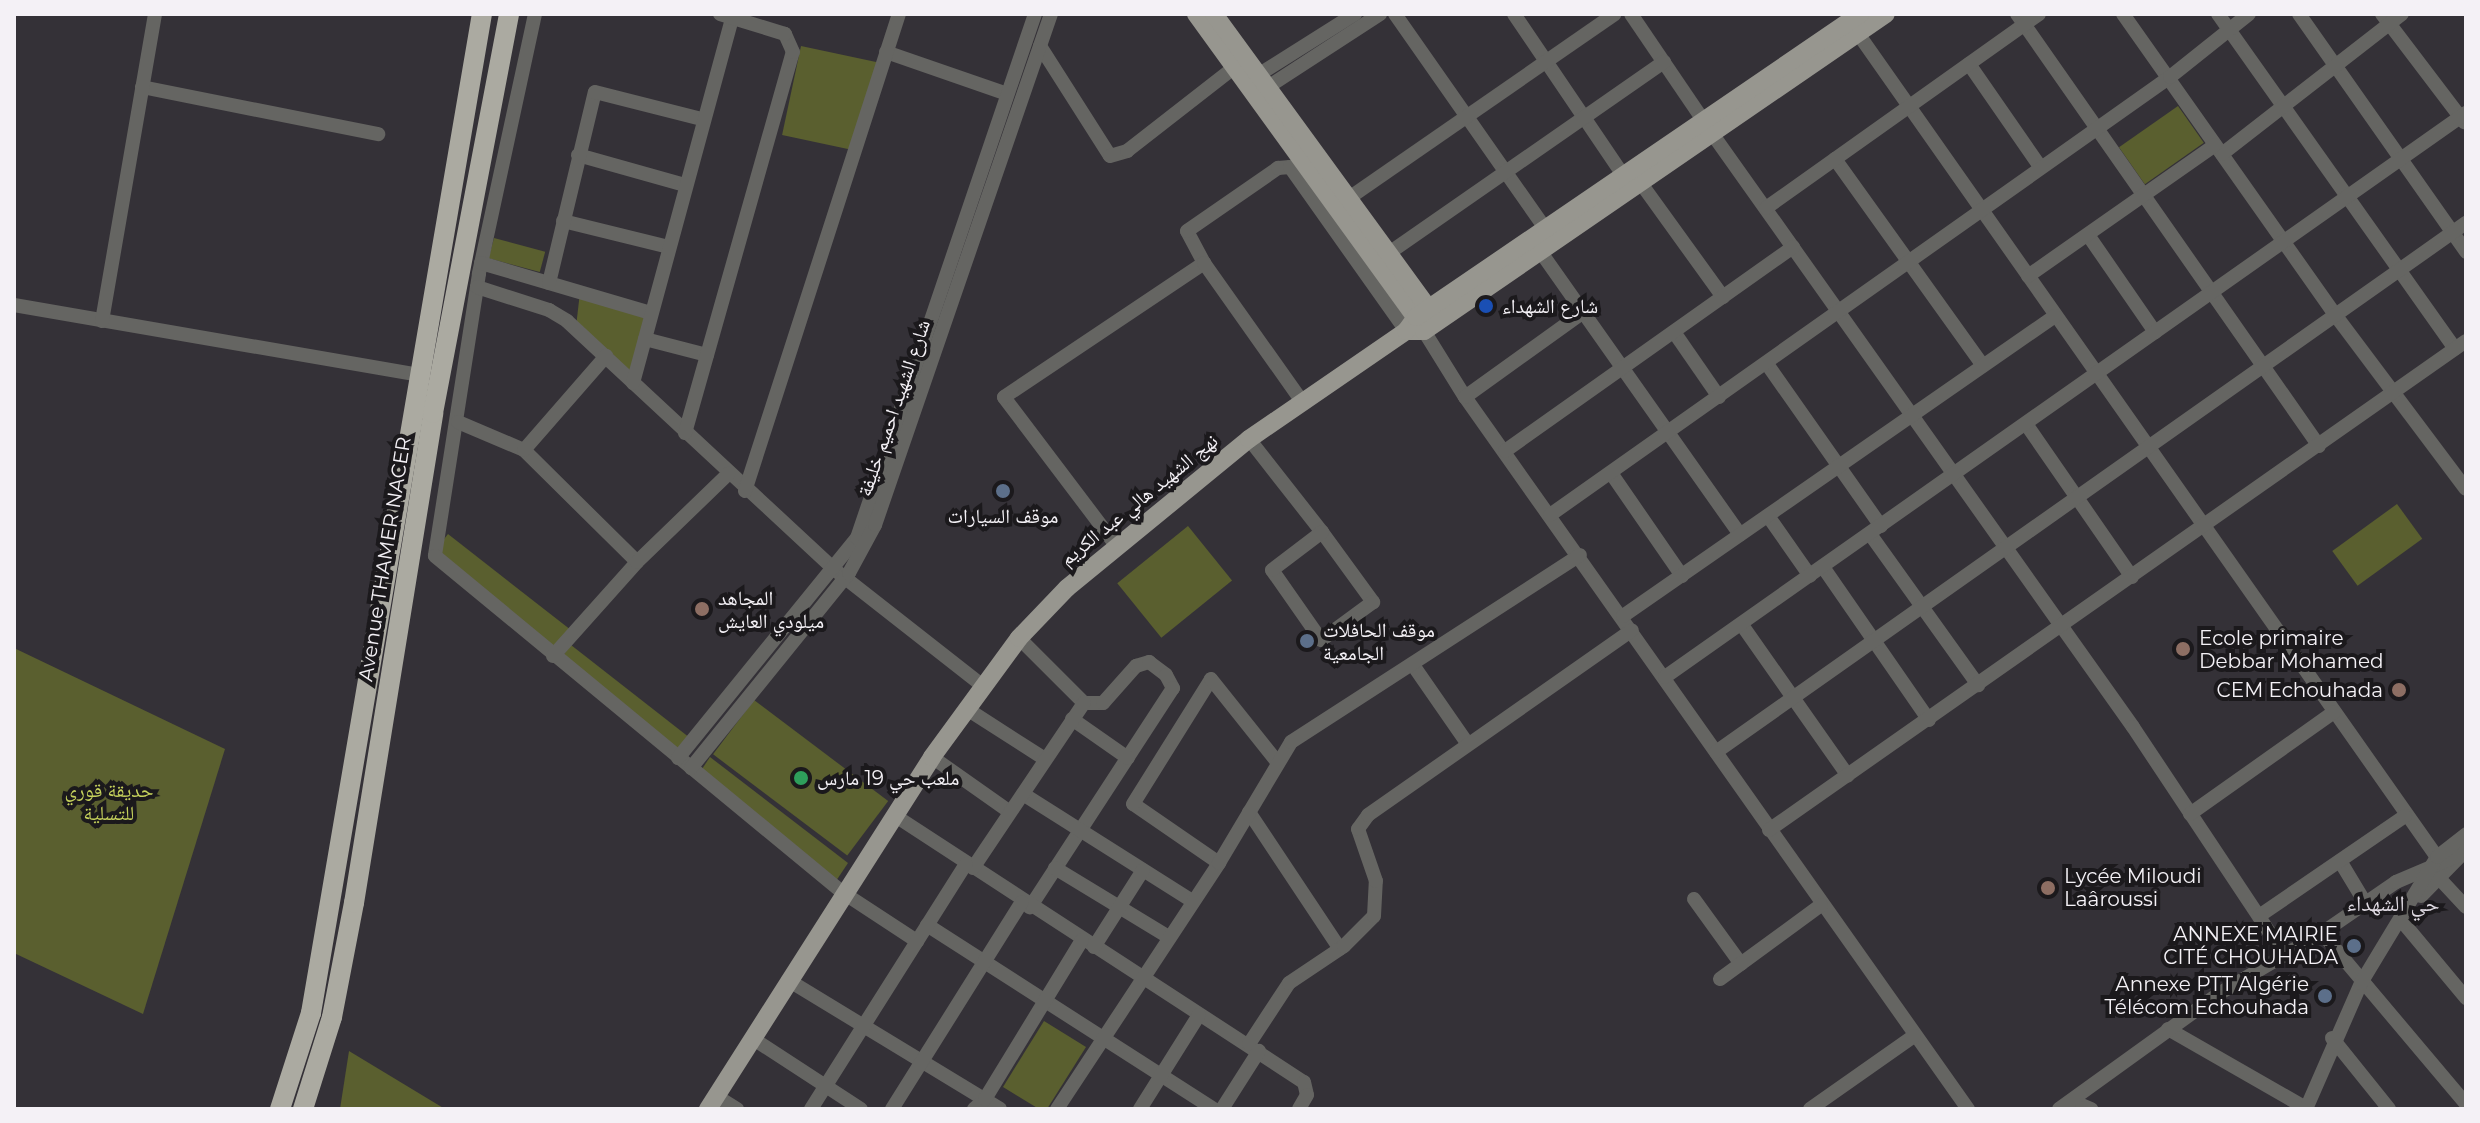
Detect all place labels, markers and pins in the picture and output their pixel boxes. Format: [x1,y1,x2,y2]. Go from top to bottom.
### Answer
place label: شارع الشهداء [1502,294,1598,318]
marker: شارع الشهداء [1477,297,1495,315]
marker: موقف السيارات [994,482,1012,500]
place label: موقف السيارات [948,504,1058,528]
place label: المجاهد ميلودي العايش [718,586,824,633]
marker: المجاهد ميلودي العايش [693,600,711,618]
place label: موقف الحافلات الجامعية [1323,618,1435,665]
place label: Ecole primaire Debbar Mohamed [2199,626,2384,673]
marker: موقف الحافلات الجامعية [1298,632,1316,650]
marker: Ecole primaire Debbar Mohamed [2174,640,2192,658]
place label: CEM Echouhada [2217,678,2383,702]
marker: CEM Echouhada [2390,681,2408,699]
place label: ملعب حي 19 مارس [817,766,959,790]
marker: ملعب حي 19 مارس [792,769,810,787]
place label: Lycée Miloudi Laâroussi [2064,864,2202,911]
marker: Lycée Miloudi Laâroussi [2039,879,2057,897]
place label: ANNEXE MAIRIE CITÉ CHOUHADA [2163,922,2338,969]
marker: ANNEXE MAIRIE CITÉ CHOUHADA [2345,937,2363,955]
place label: Annexe PTT Algérie Télécom Echouhada [2104,972,2309,1019]
marker: Annexe PTT Algérie Télécom Echouhada [2316,987,2334,1005]

